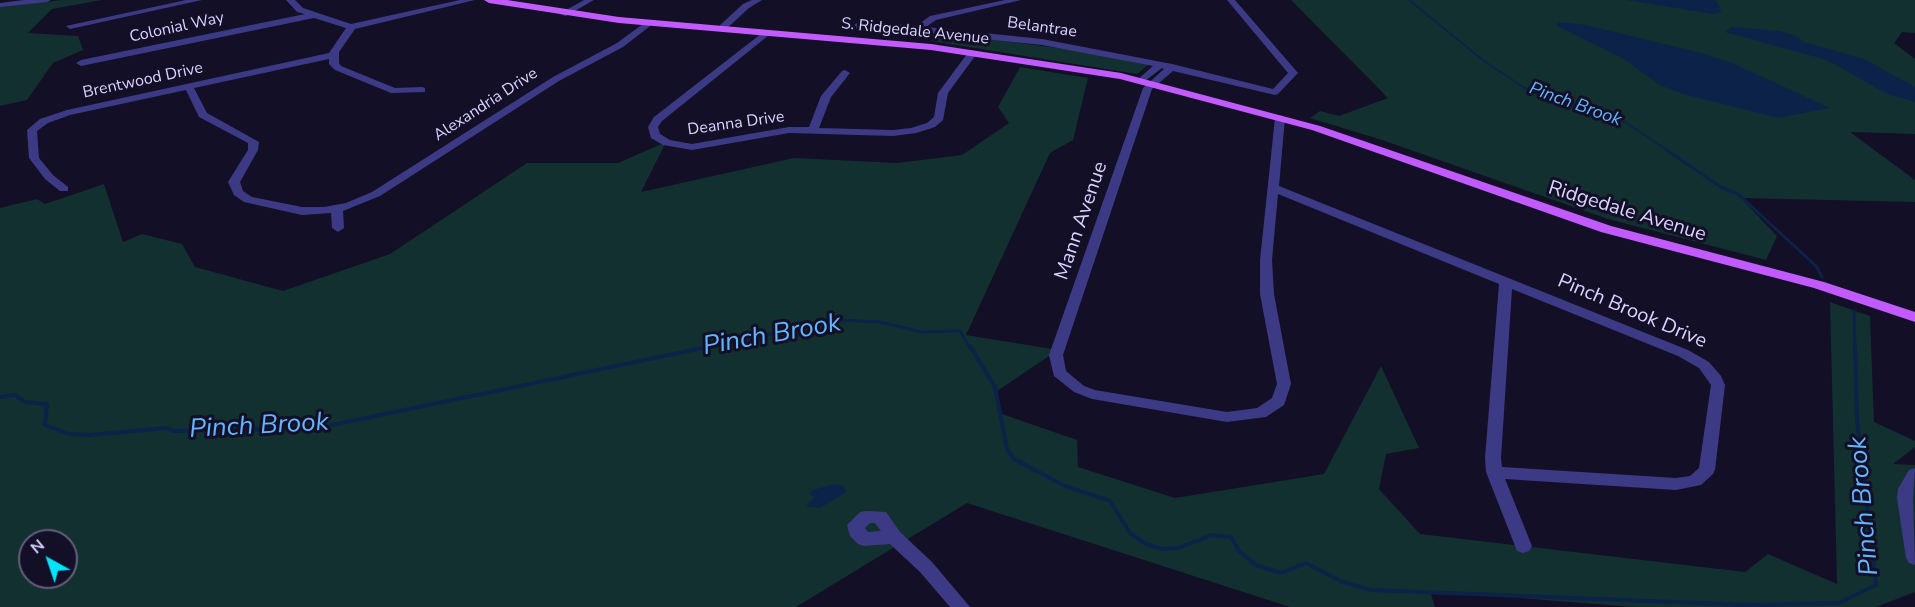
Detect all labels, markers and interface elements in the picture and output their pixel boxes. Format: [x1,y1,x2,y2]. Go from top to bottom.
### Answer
street label: Colonial Way [128,9,226,47]
street label: Belantrae [1006,14,1078,42]
street label: S. Ridgedale Avenue [840,15,990,49]
street label: Brentwood Drive [81,59,205,103]
street label: Alexandria Drive [430,64,542,146]
water label: Pinch Brook [1526,78,1624,132]
street label: Deanna Drive [686,108,786,140]
street label: Mann Avenue [1051,159,1113,283]
street label: Ridgedale Avenue [1545,177,1709,247]
street label: Pinch Brook Drive [1554,270,1710,354]
water label: Pinch Brook [701,309,843,363]
water label: Pinch Brook [189,408,329,446]
water label: Pinch Brook [1843,435,1887,577]
north arrow [18,529,78,589]
text: N [26,534,49,559]

